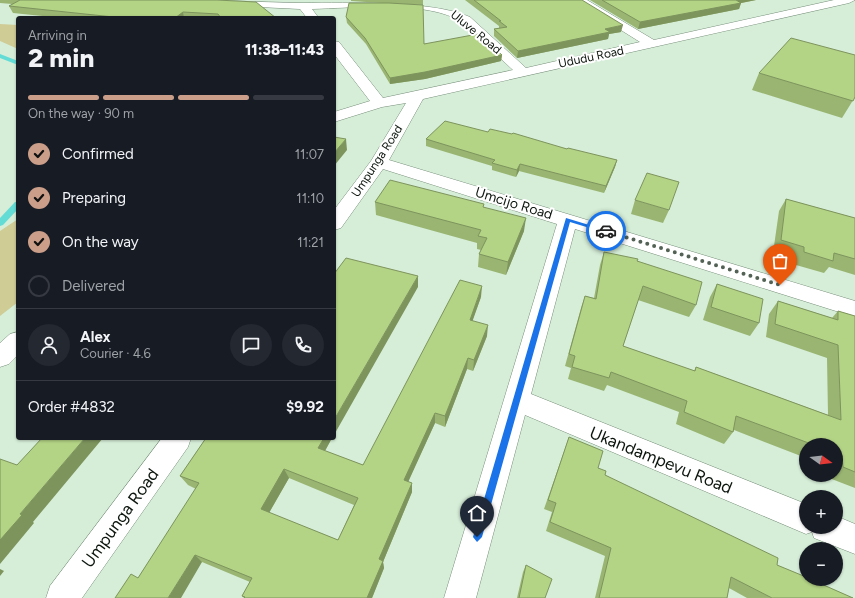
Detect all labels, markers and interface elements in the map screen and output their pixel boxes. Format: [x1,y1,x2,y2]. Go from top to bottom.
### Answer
street label: Uluve Road [448,7,504,57]
text: Arriving in [28,28,87,43]
text: 11:38–11:43 [245,41,324,59]
text: 2 min [28,42,94,74]
street label: Ududu Road [557,43,625,71]
text: On the way · 90 m [28,106,134,121]
street label: Umpunga Road [349,122,405,200]
icon: check [28,143,50,165]
text: Confirmed [62,145,134,163]
text: 11:07 [295,147,324,162]
street label: Umcijo Road [473,184,555,223]
icon: check [28,187,50,209]
text: Preparing [62,189,126,207]
text: 11:10 [296,191,324,206]
courier [586,211,626,251]
icon: car [595,220,617,242]
icon: check [28,231,50,253]
text: On the way [62,233,139,251]
text: 11:21 [297,235,324,250]
pin [763,244,797,285]
icon: bag [769,250,791,272]
text: Delivered [62,277,125,295]
button: person [28,324,70,366]
button: chat [230,324,272,366]
button: phone [282,324,324,366]
text: Alex [80,328,110,346]
text: Courier · 4.6 [80,346,151,361]
text: Order #4832 [28,398,115,416]
text: $9.92 [286,398,324,416]
street label: Ukandampevu Road [587,422,735,498]
north arrow [799,438,843,482]
map controls [799,438,843,586]
street label: Umpunga Road [77,465,163,571]
button: + [799,490,843,534]
pin [460,496,494,537]
icon: home [466,502,488,524]
button: − [799,542,843,586]

